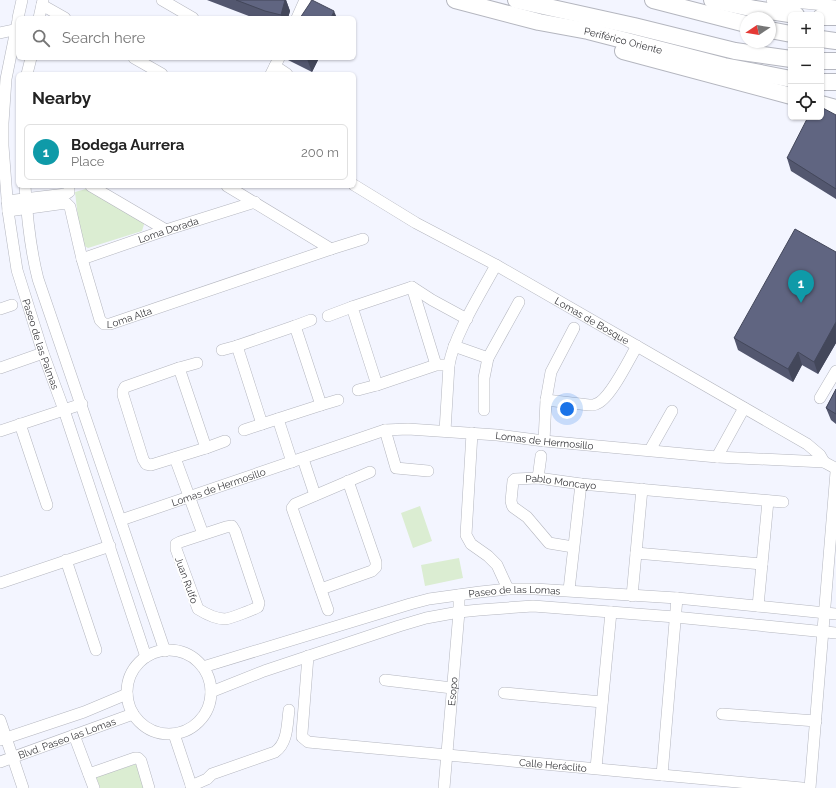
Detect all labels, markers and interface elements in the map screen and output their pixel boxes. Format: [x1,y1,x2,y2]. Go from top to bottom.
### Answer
north arrow [740,12,776,48]
map controls [788,12,824,120]
button: + [788,12,824,48]
search box [16,16,356,60]
street label: Periférico Oriente [583,25,663,56]
icon: search [30,27,52,49]
text: Search here [62,29,145,47]
button: − [788,48,824,84]
button: locate [788,84,824,120]
text: Nearby [32,88,91,108]
text: Bodega Aurrera [71,136,184,154]
text: 1 [43,145,49,160]
text: 200 m [301,145,339,160]
text: Place [71,154,104,169]
street label: Loma Dorada [137,215,200,245]
pin: 1 [788,270,814,303]
street label: Lomas de Bosque [553,295,631,347]
street label: Paseo de las Palmas [20,297,61,391]
street label: Loma Alta [107,305,153,330]
your location [557,399,577,419]
street label: Lomas de Hermosillo [495,430,594,452]
street label: Lomas de Hermosillo [170,466,267,508]
street label: Pablo Moncayo [525,473,597,491]
street label: Juan Rulfo [173,555,200,605]
street label: Paseo de las Lomas [468,584,561,600]
street label: Esopo [446,676,459,706]
street label: Blvd. Paseo las Lomas [17,716,117,761]
street label: Calle Heráclito [518,757,587,774]

